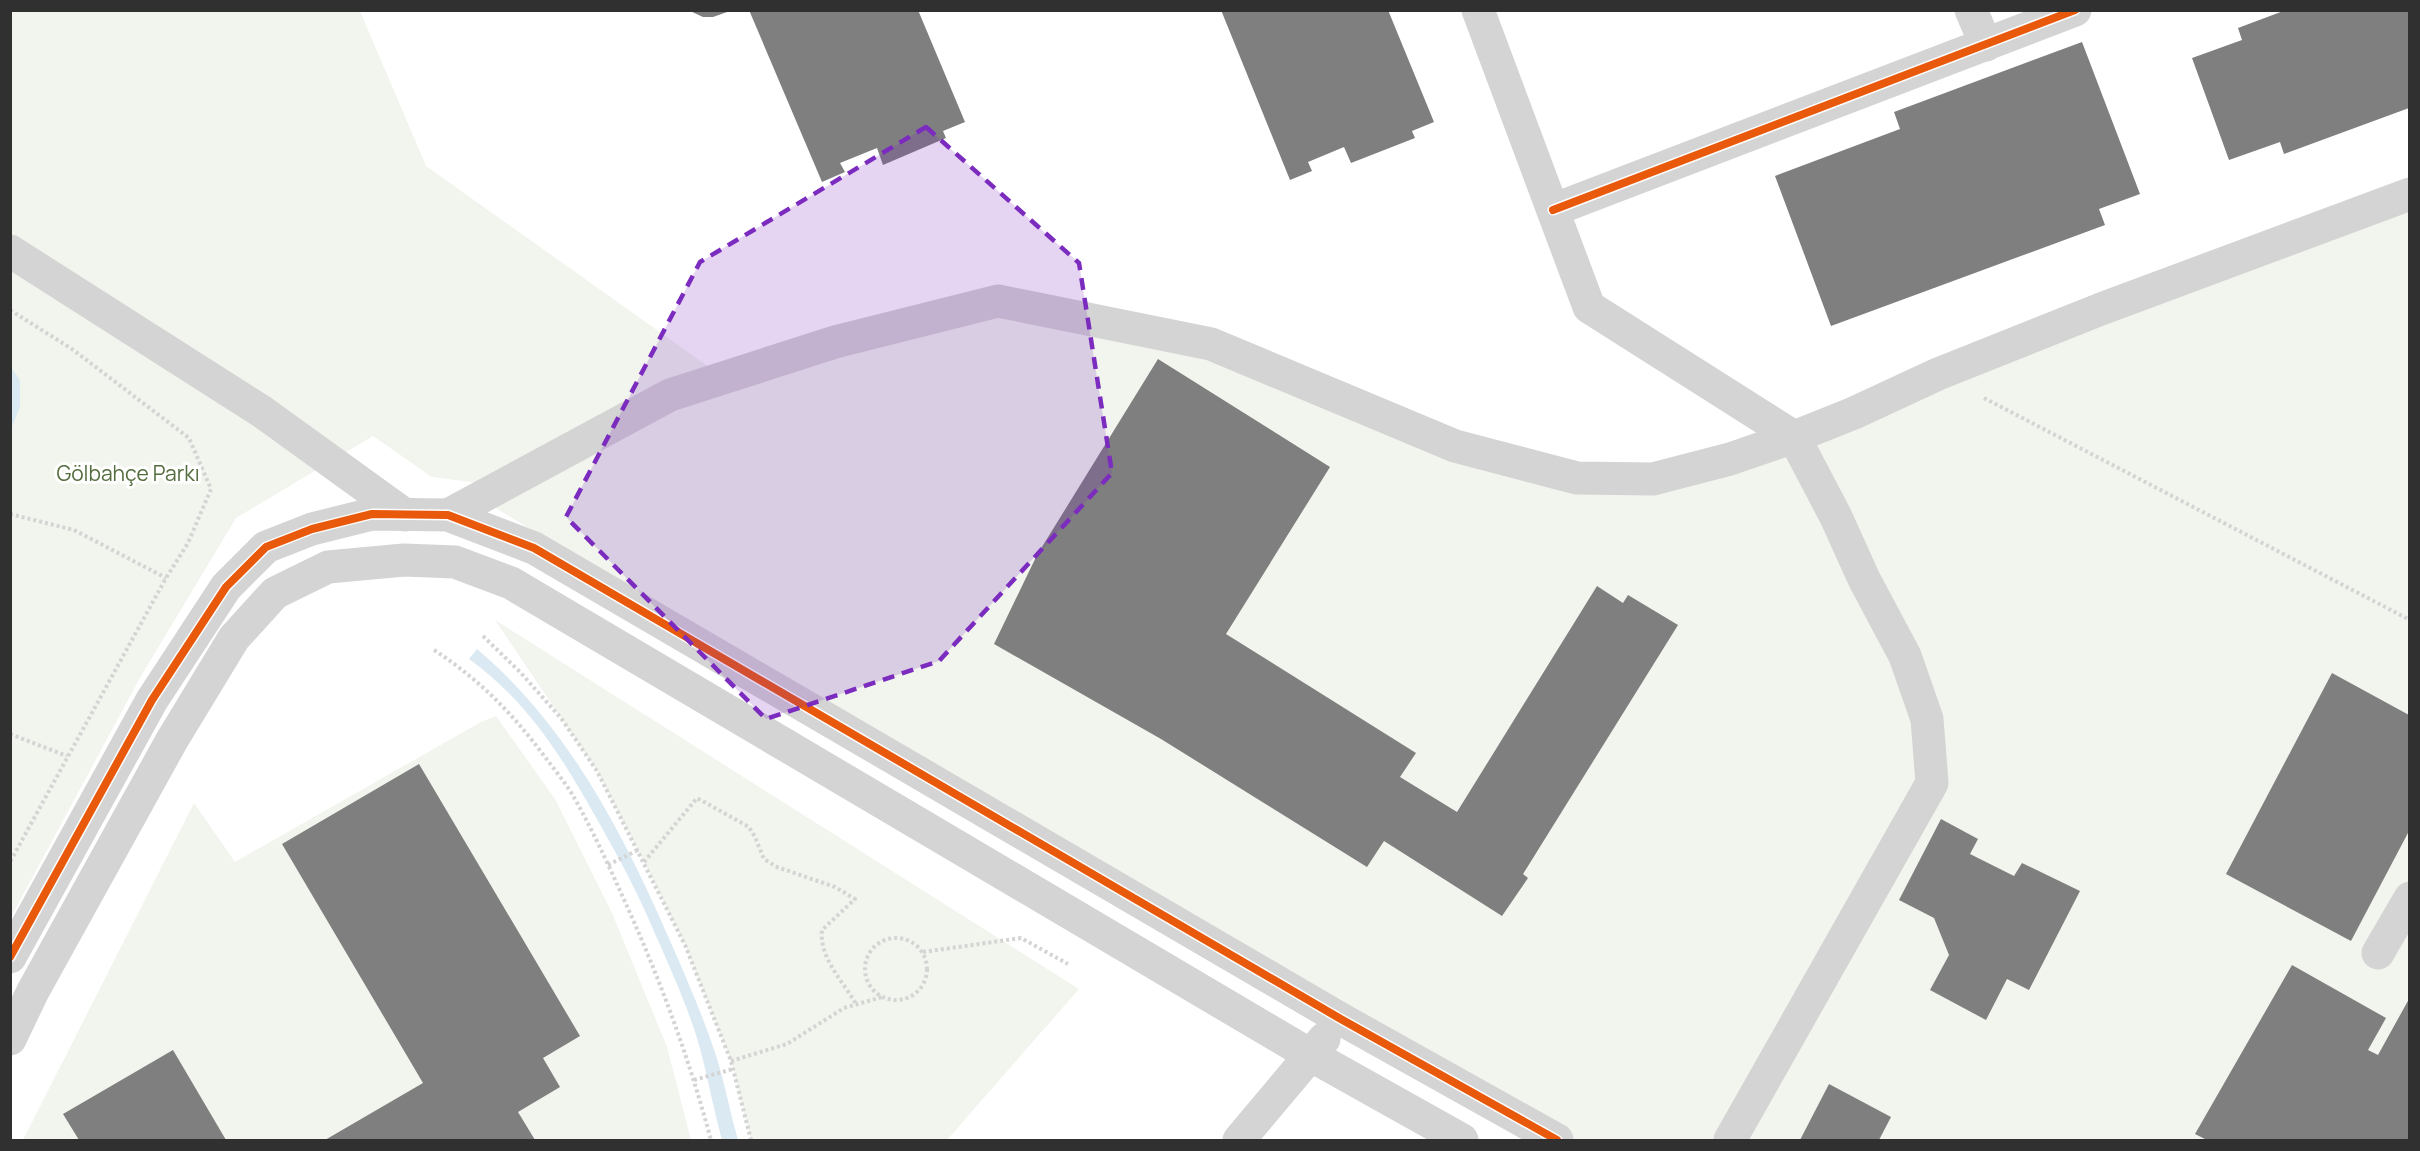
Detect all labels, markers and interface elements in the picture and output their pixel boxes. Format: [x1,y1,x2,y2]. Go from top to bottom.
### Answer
park label: Gölbahçe Parkı [56,459,200,487]

